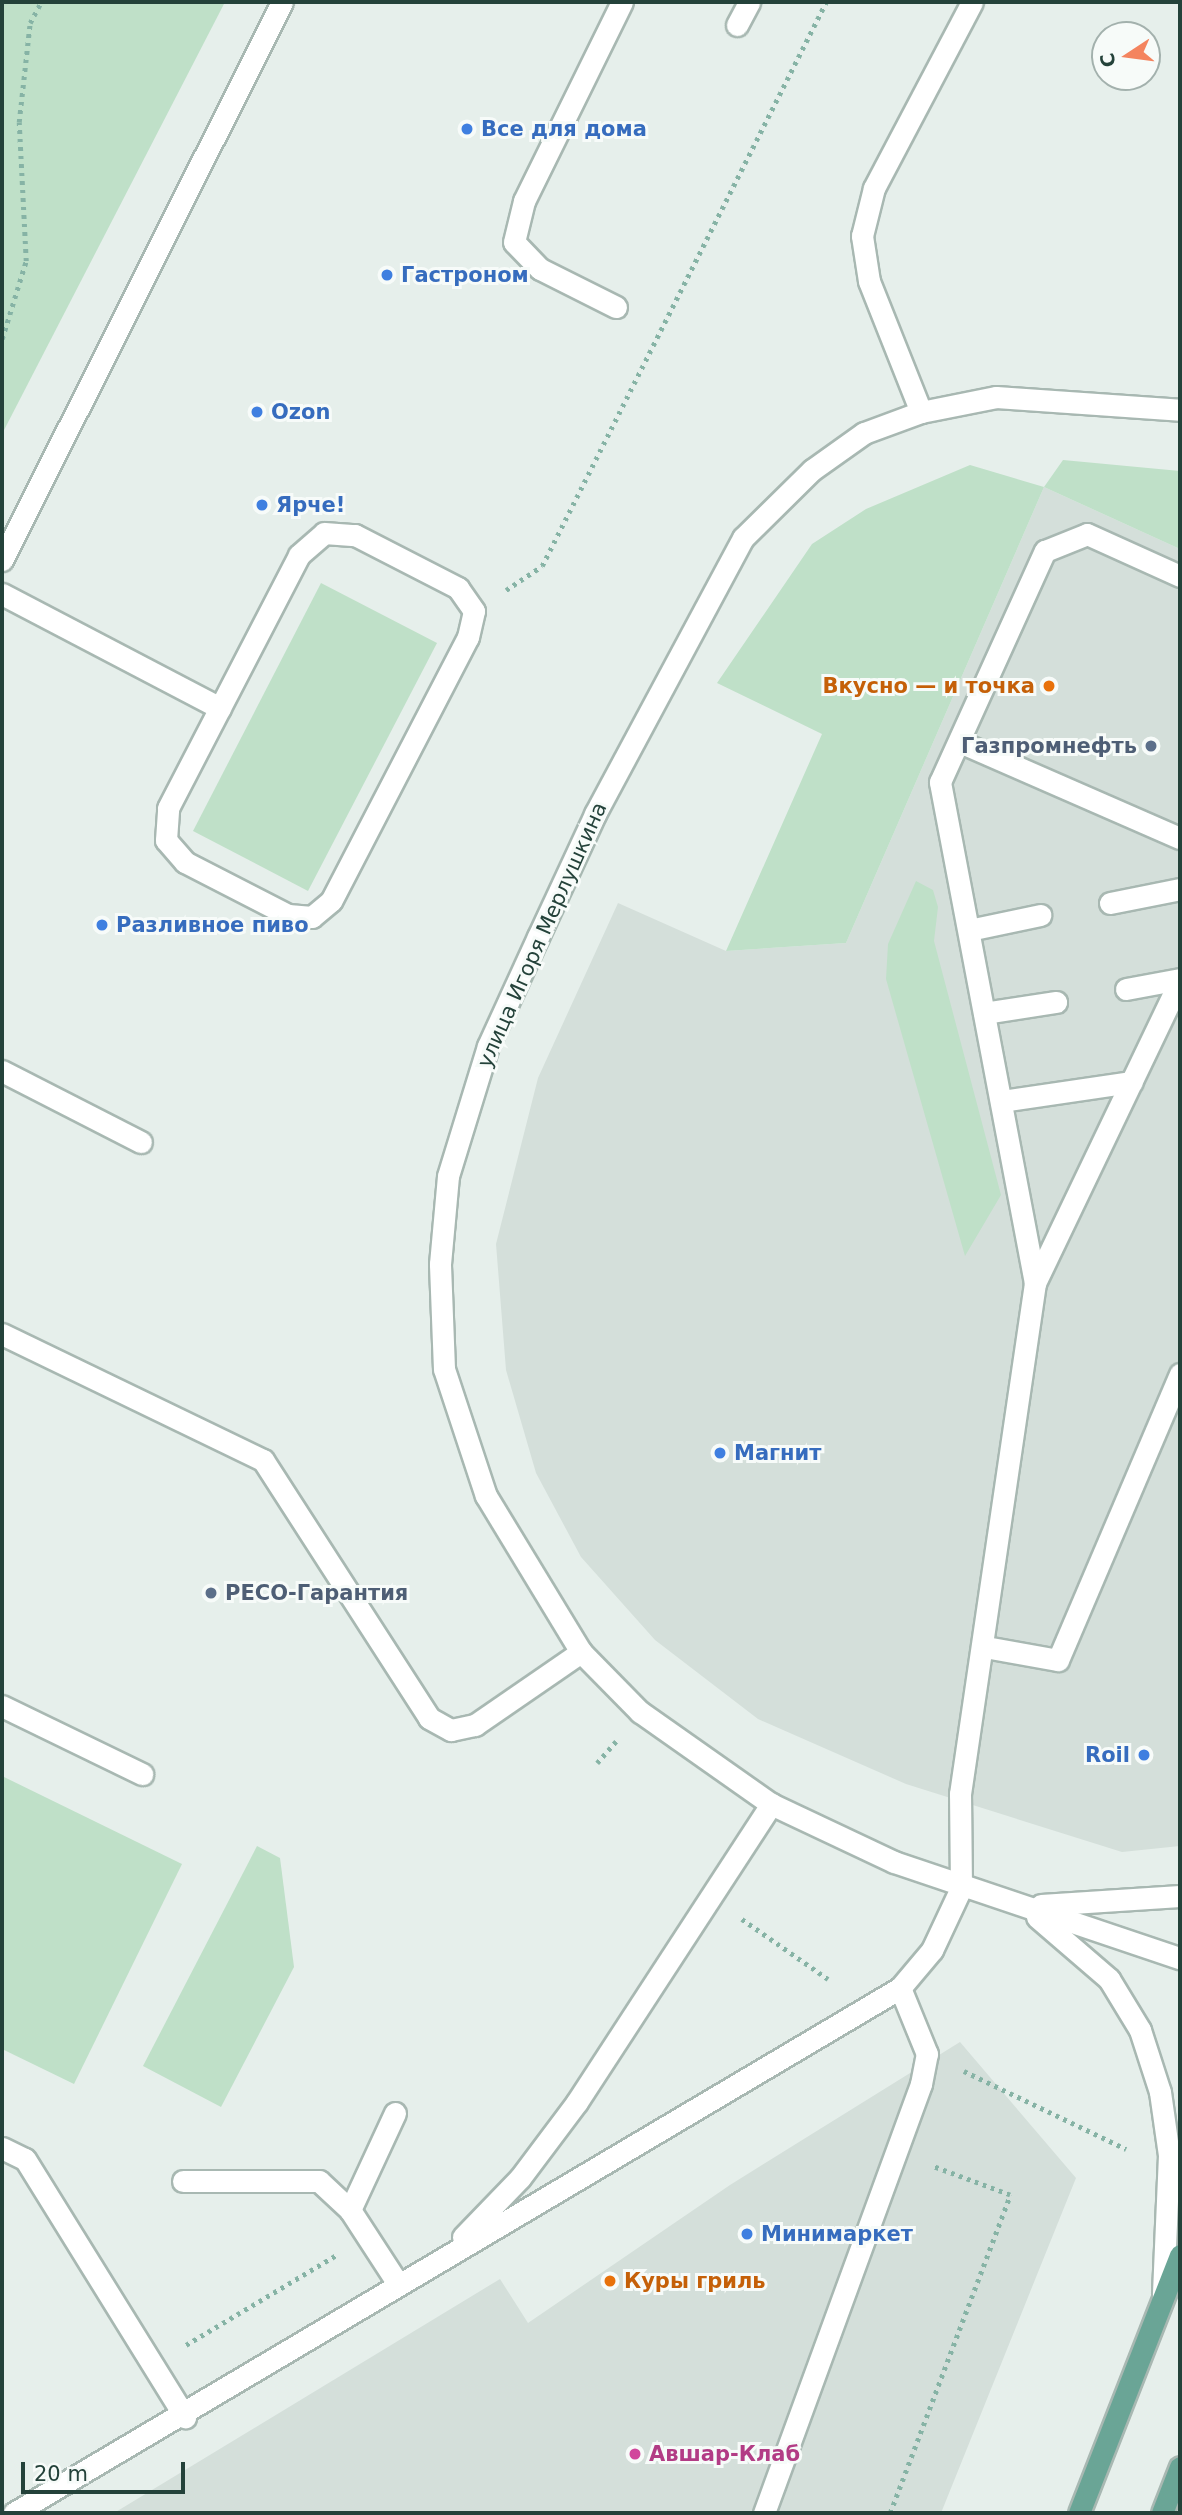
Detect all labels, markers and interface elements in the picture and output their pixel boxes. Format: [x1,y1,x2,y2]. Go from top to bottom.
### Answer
north arrow [1091,21,1161,91]
text: С [1095,51,1120,70]
place label: Все для дома [481,116,647,142]
marker: Все для дома [459,121,475,137]
place label: Гастроном [401,262,529,288]
marker: Гастроном [379,267,395,283]
place label: Ozon [271,399,330,425]
marker: Ozon [249,404,265,420]
place label: Ярче! [276,492,345,518]
marker: Ярче! [254,497,270,513]
place label: Вкусно — и точка [823,673,1035,699]
marker: Вкусно — и точка [1041,678,1057,694]
place label: Газпромнефть [961,733,1137,759]
marker: Газпромнефть [1143,738,1159,754]
street label: улица Игоря Мерлушкина [472,798,612,1072]
place label: Разливное пиво [116,912,309,938]
marker: Разливное пиво [94,917,110,933]
place label: Магнит [734,1440,821,1466]
marker: Магнит [712,1445,728,1461]
place label: РЕСО-Гарантия [225,1580,408,1606]
marker: РЕСО-Гарантия [203,1585,219,1601]
place label: Roil [1085,1742,1130,1768]
marker: Roil [1136,1747,1152,1763]
place label: Минимаркет [761,2221,913,2247]
marker: Минимаркет [739,2226,755,2242]
place label: Куры гриль [624,2268,766,2294]
marker: Куры гриль [602,2273,618,2289]
place label: Авшар-Клаб [649,2441,800,2467]
marker: Авшар-Клаб [627,2446,643,2462]
scale bar [24,2448,189,2492]
text: 20 m [34,2462,88,2486]

